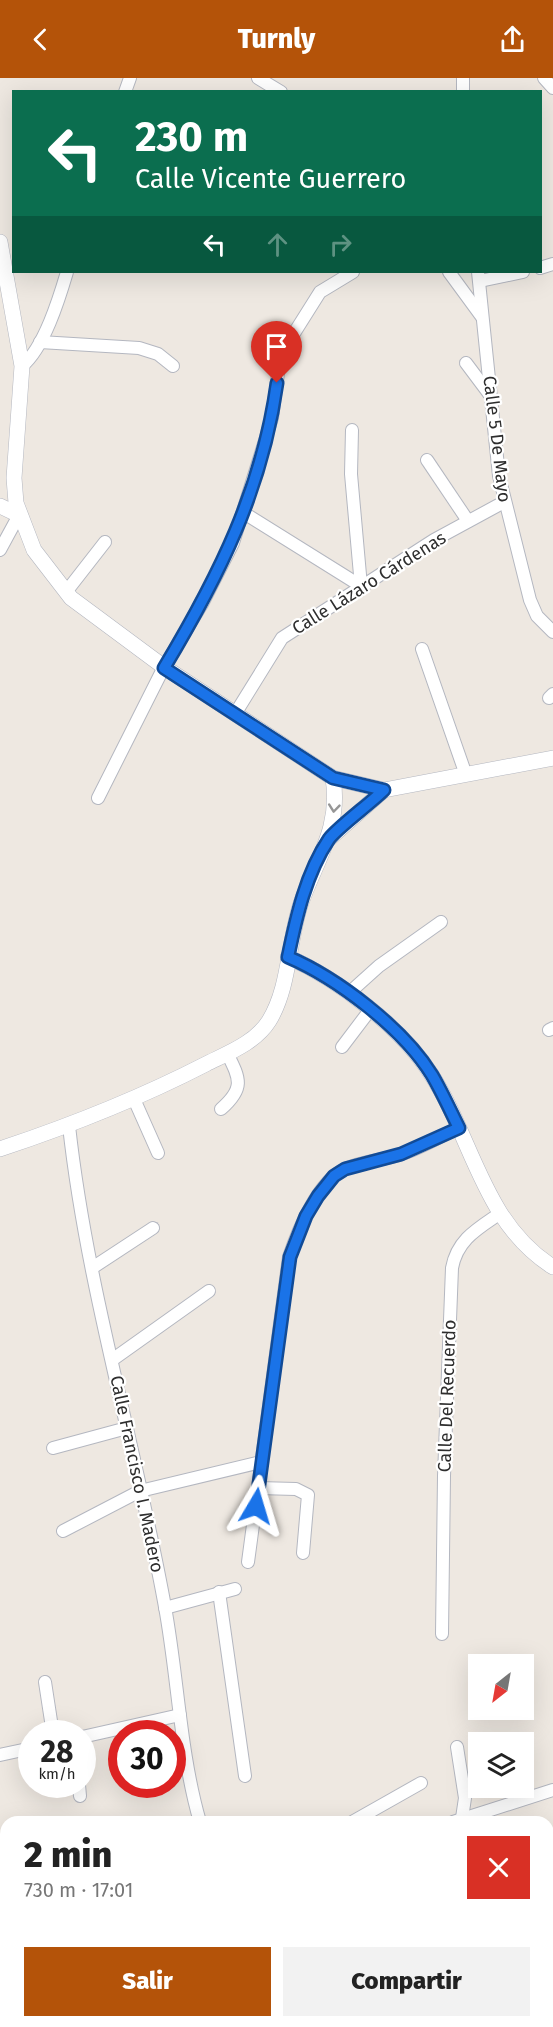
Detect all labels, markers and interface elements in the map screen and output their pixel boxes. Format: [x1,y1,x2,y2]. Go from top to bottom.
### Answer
icon: back [24,23,57,56]
text: Turnly [238,23,315,55]
icon: share [496,23,529,56]
text: 230 m [135,112,248,162]
icon: left [36,114,114,192]
text: Calle Vicente Guerrero [135,163,406,195]
icon: left [198,228,231,261]
icon: ahead [261,228,294,261]
icon: right [324,228,357,261]
pin [251,321,302,383]
icon: arrive [260,330,293,363]
street label: Calle 5 De Mayo [478,374,516,504]
street label: Calle Lázaro Cárdenas [288,527,450,639]
one-way arrow [329,804,341,813]
street label: Calle Del Recuerdo [433,1319,461,1473]
street label: Calle Francisco I. Madero [105,1374,169,1574]
position arrow [224,1474,288,1538]
north arrow [468,1654,534,1720]
map controls [468,1654,534,1798]
speed limit sign: 30 [108,1720,186,1798]
button: layers [468,1732,534,1798]
text: 28 [41,1734,73,1770]
text: km/h [38,1765,76,1783]
text: 2 min [24,1833,112,1877]
button: close [467,1836,530,1899]
text: 730 m · 17:01 [24,1878,133,1902]
button: Salir [24,1947,271,2016]
button: Compartir [283,1947,530,2016]

